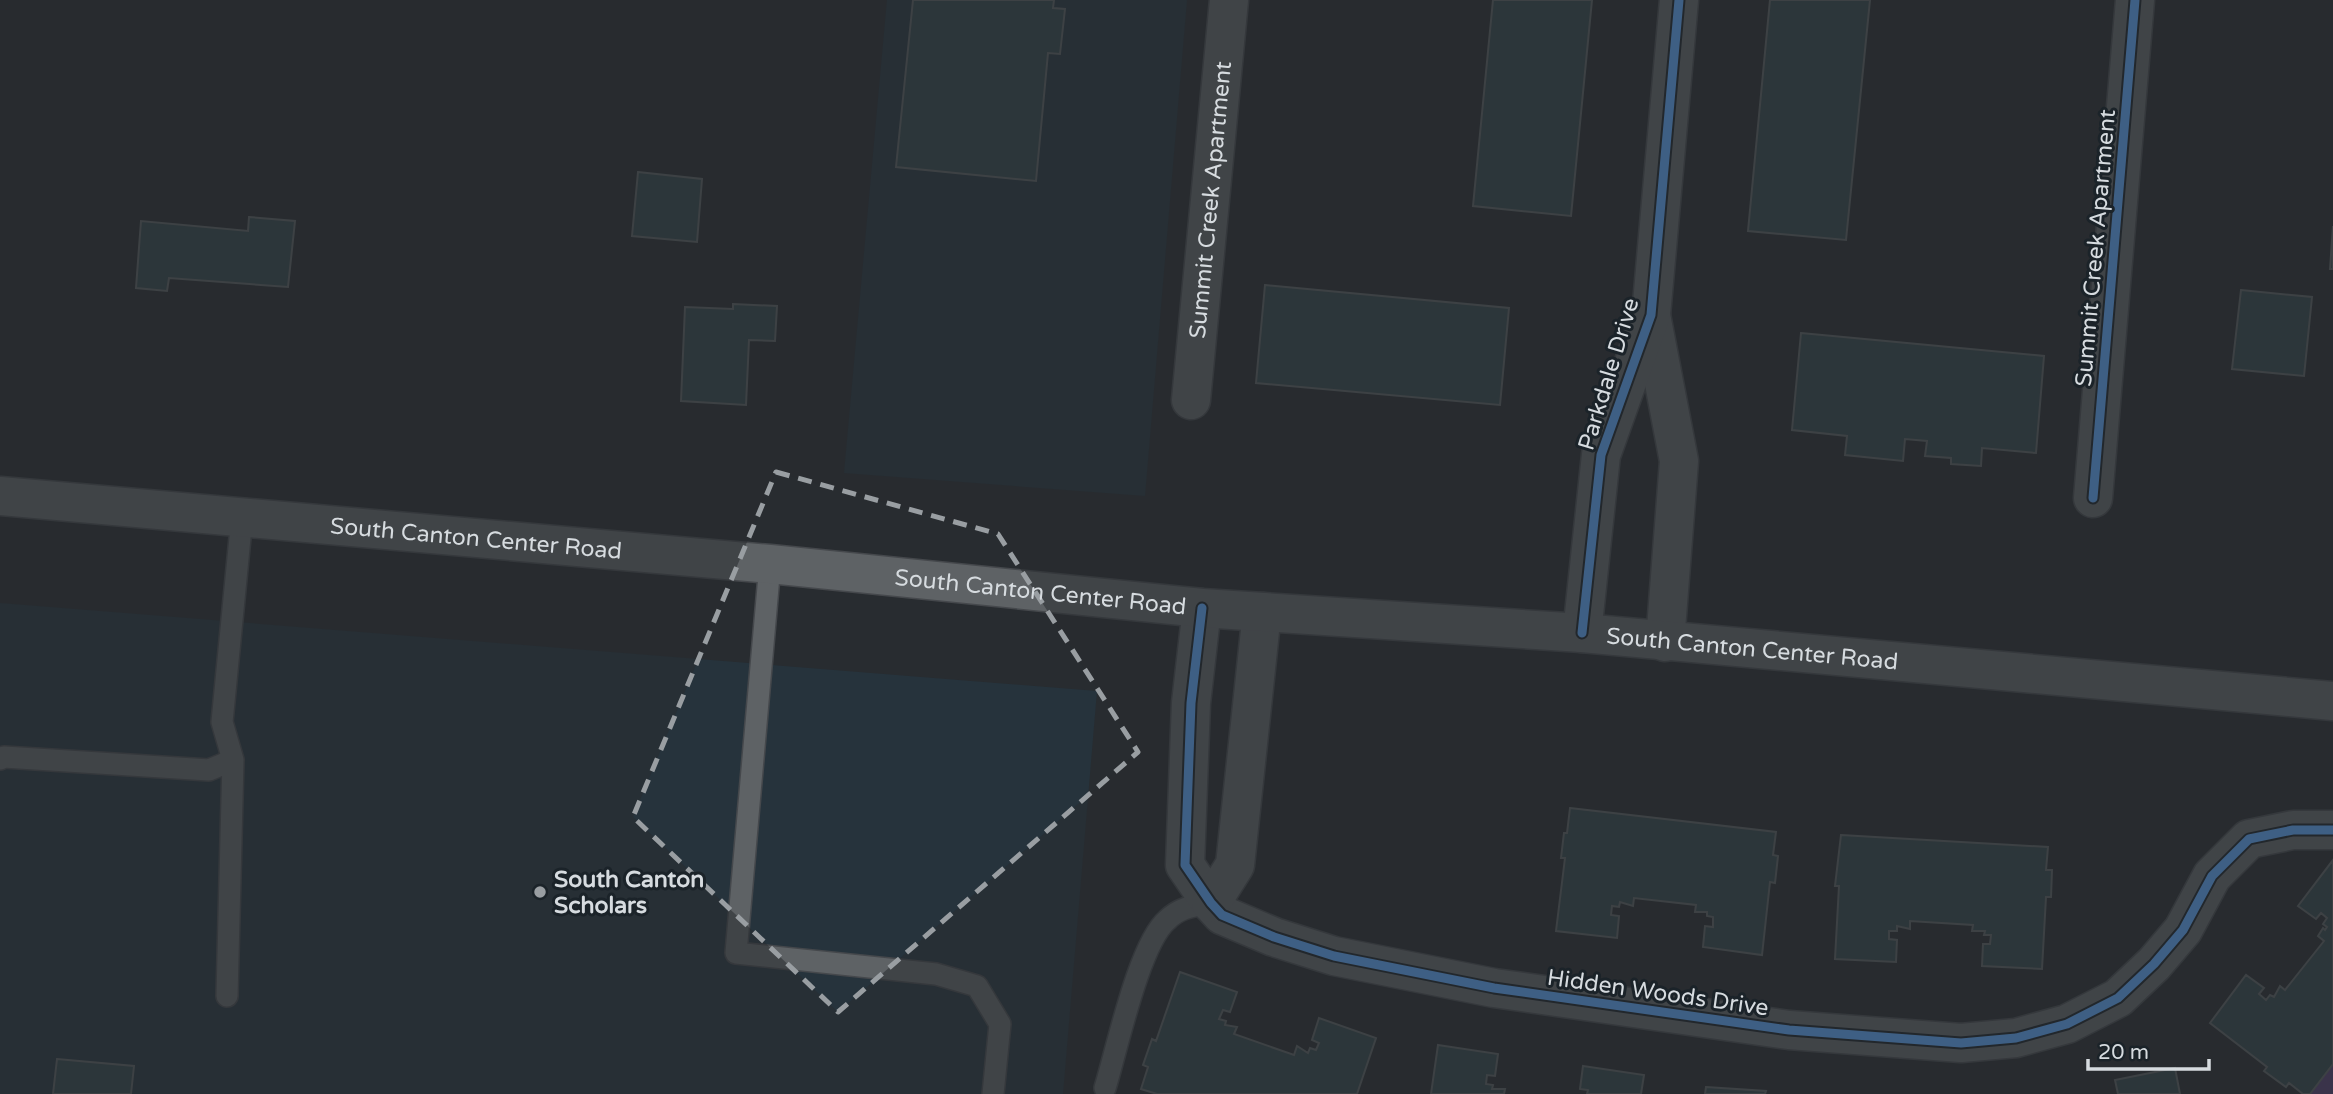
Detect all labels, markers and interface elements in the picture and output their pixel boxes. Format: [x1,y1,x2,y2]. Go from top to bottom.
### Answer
street label: Summit Creek Apartment [1184,60,1238,340]
street label: Summit Creek Apartment [2070,108,2122,388]
street label: Parkdale Drive [1573,295,1645,454]
street label: South Canton Center Road [329,512,623,566]
street label: South Canton Center Road [893,564,1188,621]
street label: South Canton Center Road [1605,622,1899,677]
place label: South Canton Scholars [554,866,704,920]
marker: South Canton Scholars [532,884,548,900]
street label: Hidden Woods Drive [1545,964,1770,1022]
scale bar [2088,1028,2209,1072]
text: 20 m [2098,1040,2149,1065]

